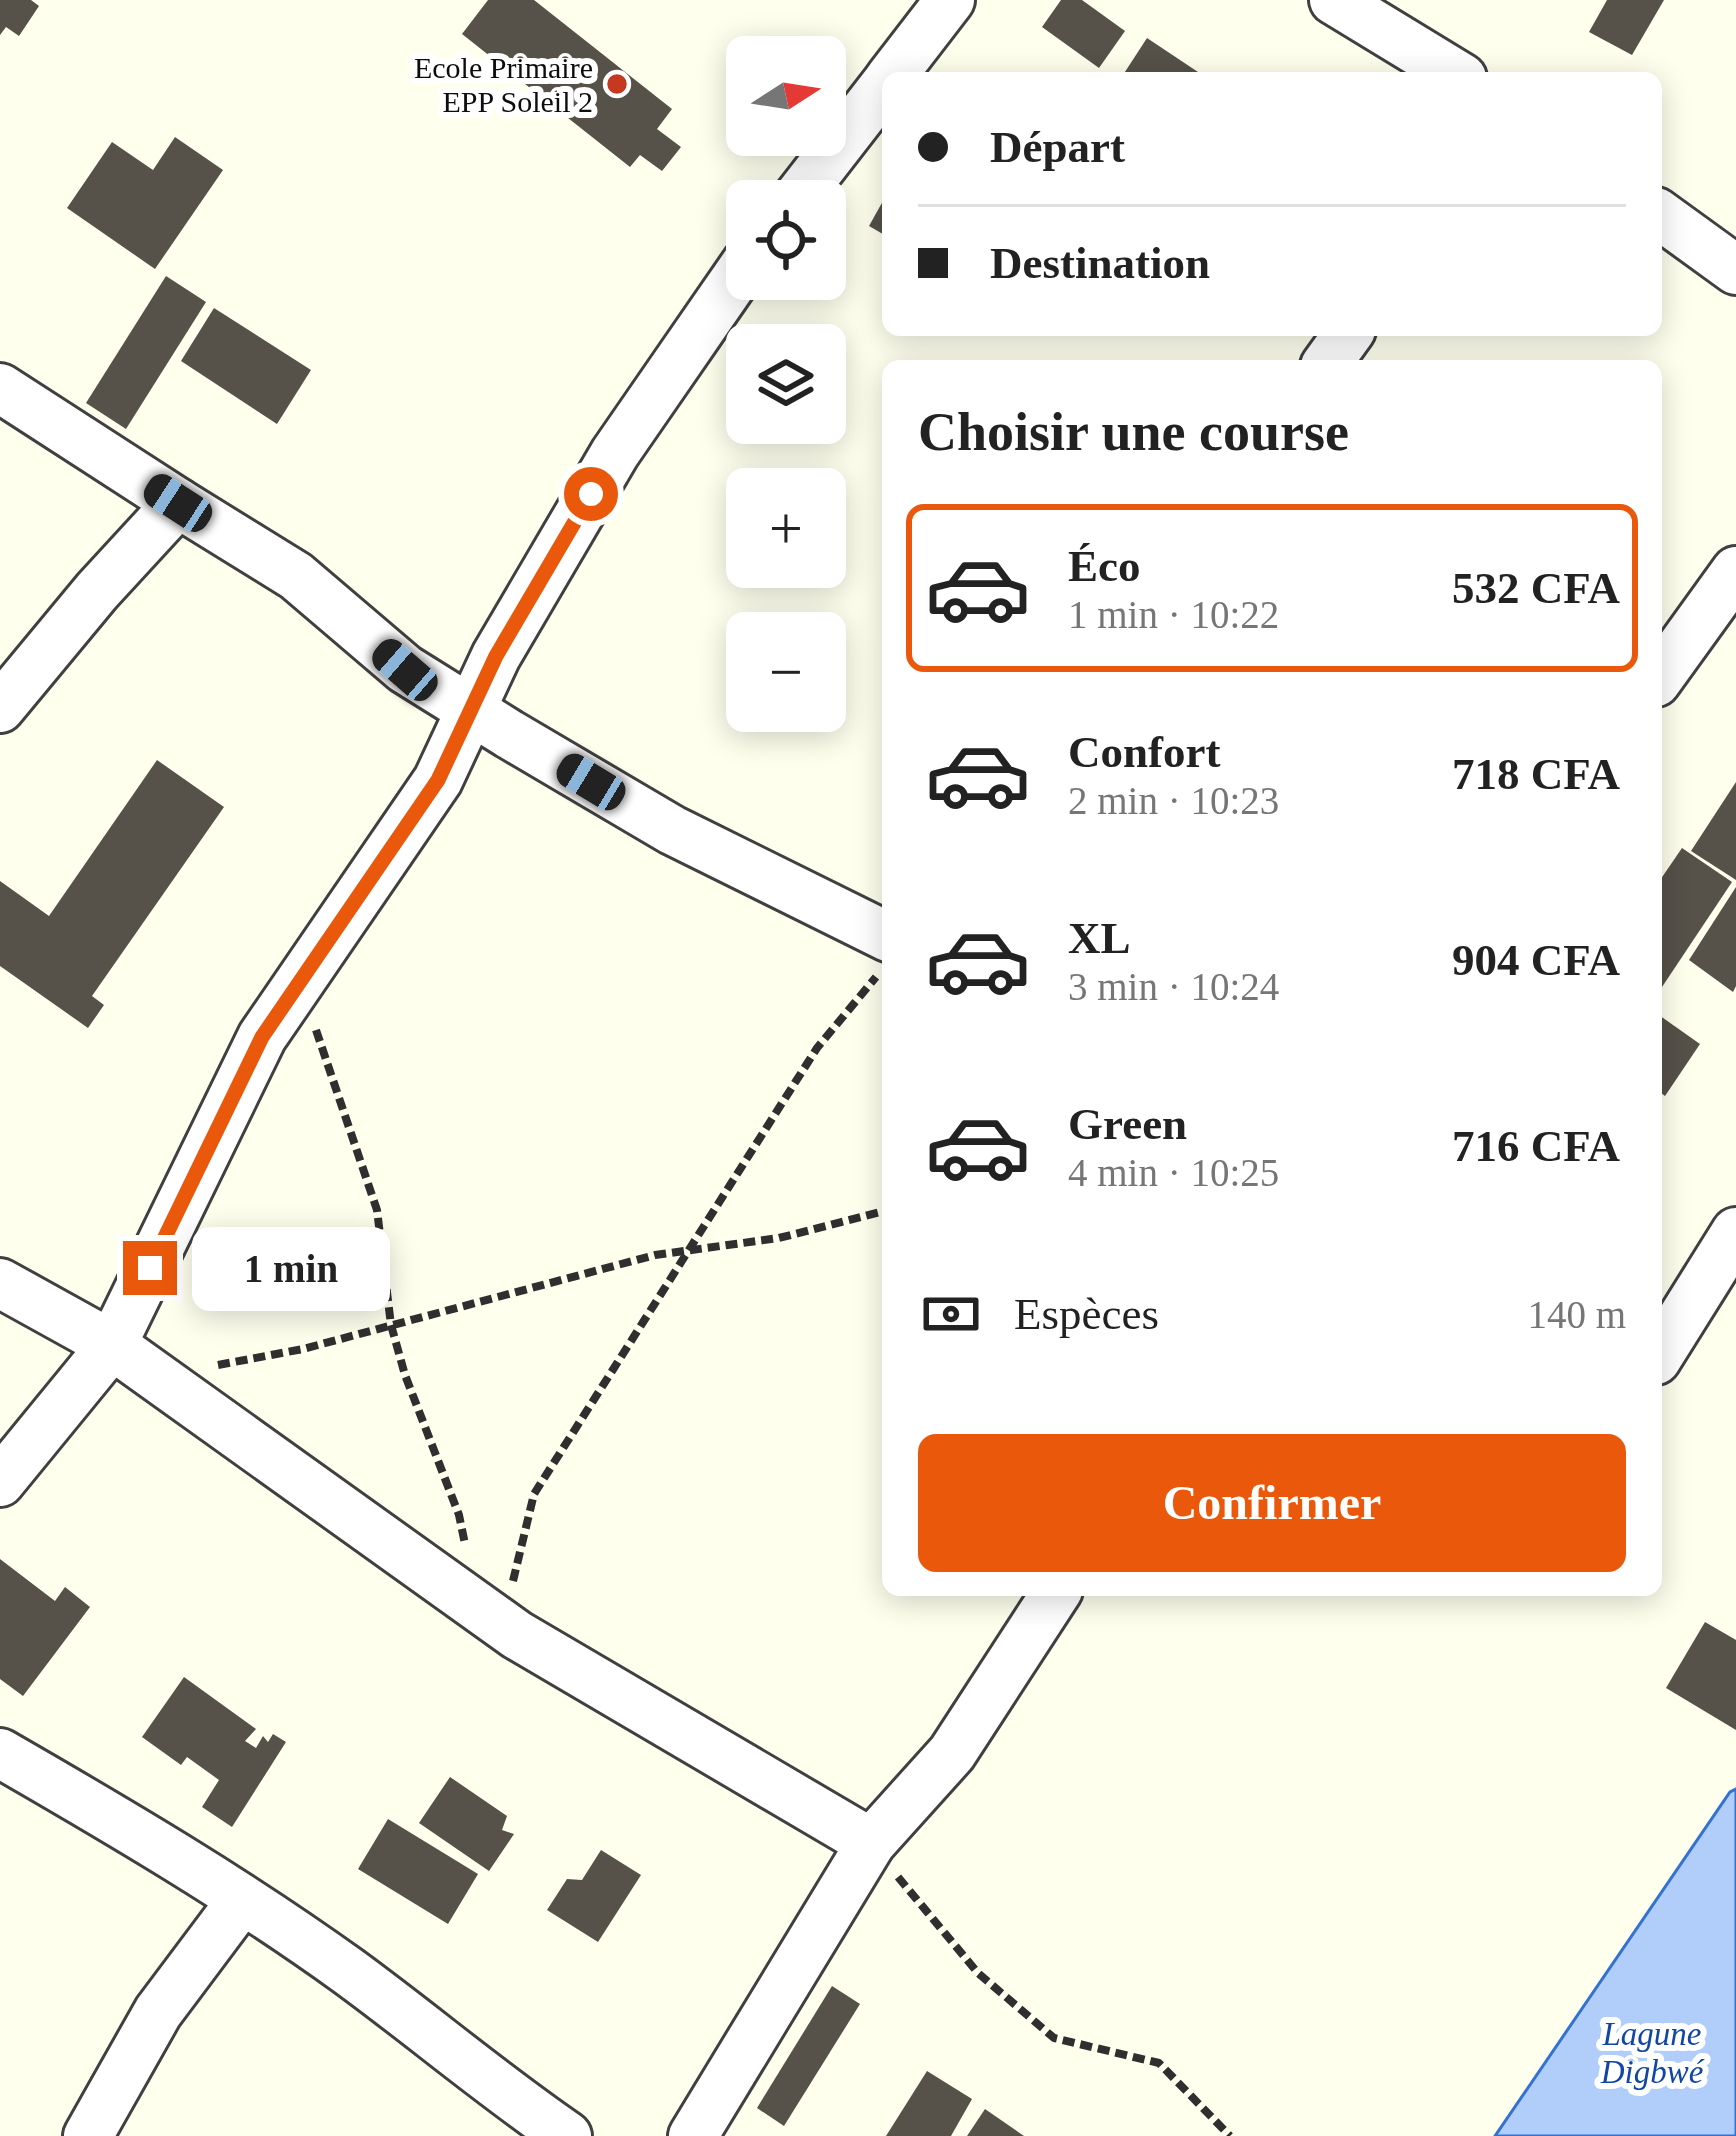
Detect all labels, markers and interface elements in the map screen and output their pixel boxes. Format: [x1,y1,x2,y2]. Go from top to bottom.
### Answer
north arrow [726,36,846,156]
map controls [726,36,846,732]
place label: Ecole Primaire EPP Soleil 2 [414,51,593,118]
marker: Ecole Primaire EPP Soleil 2 [604,71,630,97]
text: Départ [990,122,1125,172]
button: locate [726,180,846,300]
text: Destination [990,238,1210,288]
button: layers [726,324,846,444]
text: Choisir une course [918,402,1349,462]
route start [564,467,618,521]
car [138,468,218,538]
button: + [726,468,846,588]
icon: car [924,534,1032,642]
text: Éco [1068,541,1141,591]
text: 532 CFA [1452,563,1620,613]
text: 1 min · 10:22 [1068,593,1279,636]
button: − [726,612,846,732]
car [366,633,444,707]
icon: car [924,720,1032,828]
text: Confort [1068,727,1220,777]
car [551,748,631,816]
text: 718 CFA [1452,749,1620,799]
text: 2 min · 10:23 [1068,779,1279,822]
icon: car [924,906,1032,1014]
text: XL [1068,913,1131,963]
text: 904 CFA [1452,935,1620,985]
text: 3 min · 10:24 [1068,965,1279,1008]
icon: car [924,1092,1032,1200]
text: Green [1068,1099,1187,1149]
text: 716 CFA [1452,1121,1620,1171]
text: 4 min · 10:25 [1068,1151,1279,1194]
callout: 1 min [192,1226,390,1310]
route end [123,1241,177,1295]
text: 1 min [244,1247,338,1290]
icon: cash [918,1281,984,1347]
text: Espèces [1014,1289,1159,1339]
text: 140 m [1527,1293,1626,1336]
button: Confirmer [918,1434,1626,1572]
water label: Lagune Digbwé [1600,2016,1705,2090]

